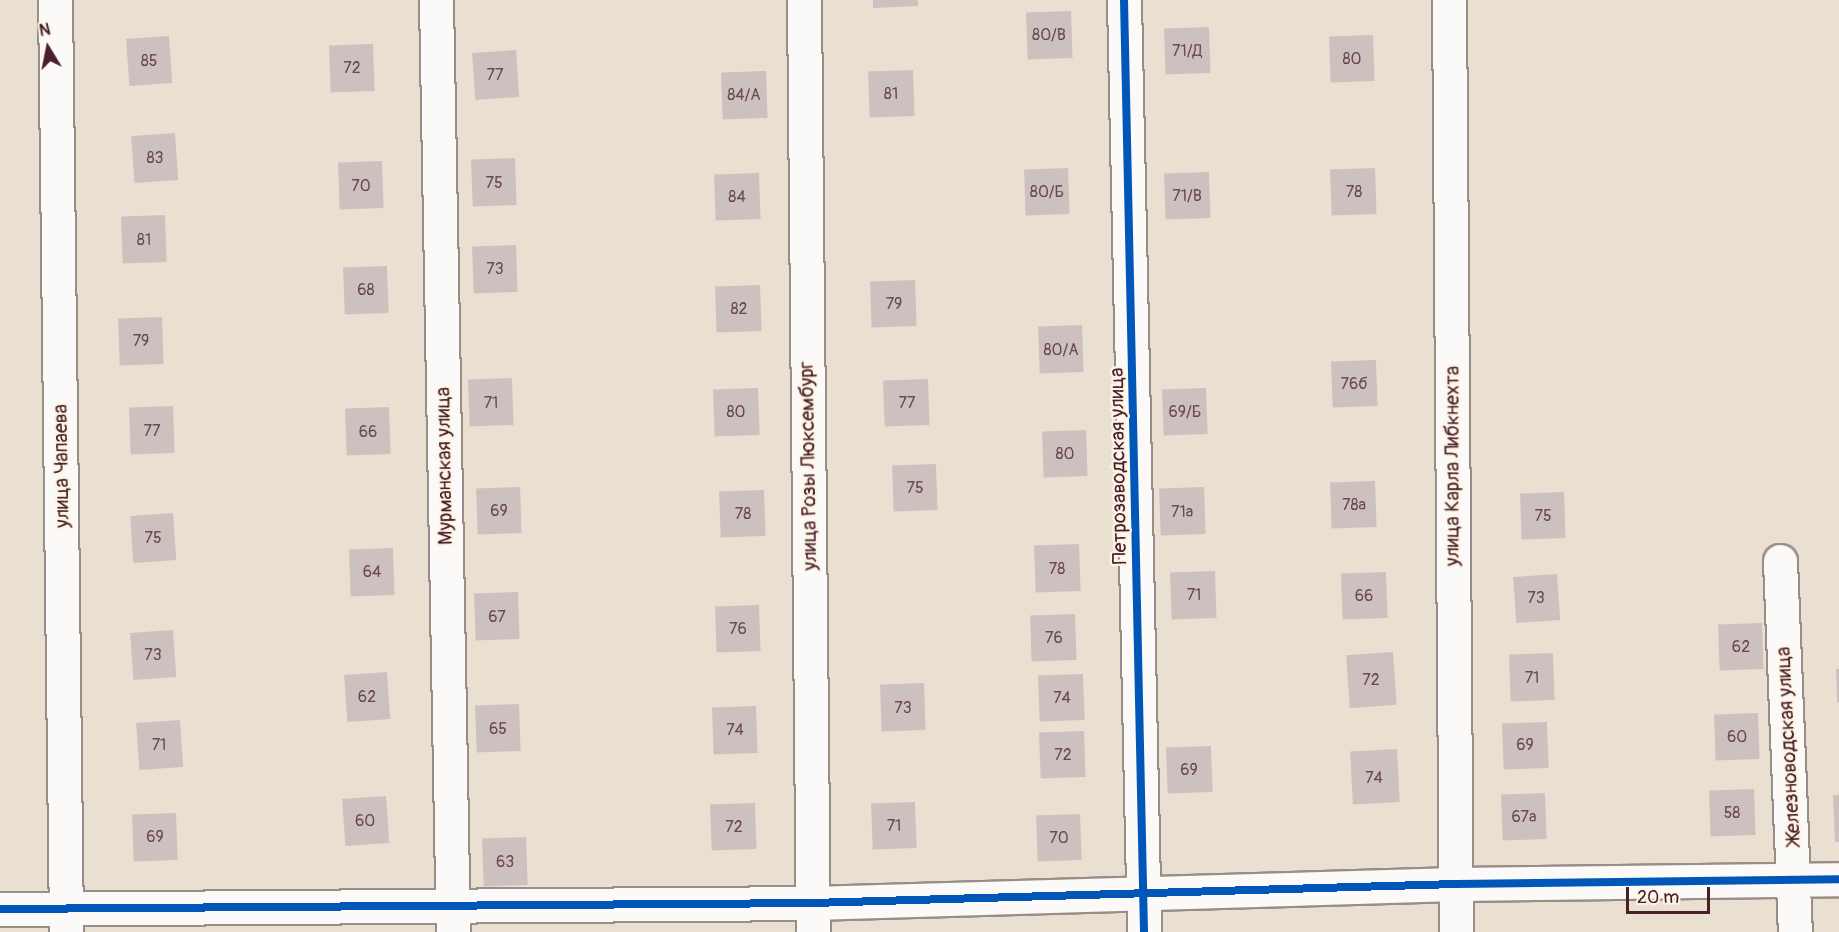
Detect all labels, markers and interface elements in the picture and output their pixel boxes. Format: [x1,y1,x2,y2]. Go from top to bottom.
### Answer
north arrow [18,18,78,78]
text: N [38,19,52,41]
house number: 80/В [1032,25,1066,45]
house number: 71/Д [1172,41,1202,61]
house number: 80 [1343,49,1361,69]
house number: 85 [141,51,157,71]
house number: 72 [343,58,361,78]
house number: 77 [487,65,503,85]
house number: 81 [884,84,898,104]
house number: 84/А [727,85,761,105]
house number: 83 [147,148,163,168]
house number: 75 [485,173,503,193]
house number: 70 [351,176,371,196]
house number: 80/Б [1030,182,1064,202]
house number: 78 [1346,182,1362,202]
house number: 71/В [1172,186,1202,206]
house number: 84 [728,187,746,207]
house number: 81 [137,230,151,250]
house number: 73 [486,259,504,279]
house number: 68 [357,280,375,300]
house number: 79 [886,294,902,314]
house number: 82 [730,299,748,319]
house number: 79 [133,331,149,351]
house number: 80/А [1043,340,1079,360]
street label: улица Розы Люксембург [794,361,822,571]
street label: улица Карла Либкнехта [1440,366,1464,566]
street label: Петрозаводская улица [1104,367,1132,565]
house number: 76б [1341,374,1367,394]
street label: Мурманская улица [431,387,457,545]
house number: 71 [484,393,498,413]
house number: 77 [899,393,915,413]
house number: 80 [727,402,745,422]
house number: 69/Б [1169,402,1201,422]
street label: улица Чапаева [48,404,74,528]
house number: 77 [144,421,160,441]
house number: 66 [359,422,377,442]
house number: 80 [1056,444,1074,464]
house number: 75 [906,478,924,498]
house number: 78а [1342,495,1366,515]
house number: 69 [490,501,508,521]
house number: 71а [1171,502,1193,522]
house number: 78 [735,504,751,524]
house number: 75 [1534,506,1552,526]
house number: 75 [144,528,162,548]
house number: 78 [1049,559,1065,579]
house number: 64 [363,562,381,582]
house number: 71 [1187,585,1201,605]
house number: 66 [1355,586,1373,606]
house number: 73 [1527,588,1545,608]
house number: 67 [488,607,506,627]
house number: 76 [729,619,747,639]
house number: 76 [1045,628,1063,648]
house number: 62 [1732,637,1750,657]
house number: 73 [144,645,162,665]
street label: Железноводская улица [1771,646,1805,846]
house number: 71 [1525,668,1539,688]
house number: 72 [1362,670,1380,690]
house number: 62 [358,687,376,707]
house number: 74 [1053,688,1071,708]
house number: 73 [894,698,912,718]
house number: 65 [489,719,507,739]
house number: 74 [726,720,744,740]
house number: 60 [1727,727,1747,747]
house number: 71 [152,735,166,755]
house number: 69 [1516,735,1534,755]
house number: 72 [1054,745,1072,765]
house number: 69 [1180,760,1198,780]
house number: 74 [1365,768,1383,788]
house number: 58 [1724,803,1740,823]
house number: 67а [1511,807,1537,827]
house number: 60 [355,811,375,831]
house number: 71 [887,816,901,836]
house number: 72 [725,817,743,837]
house number: 69 [146,827,164,847]
house number: 70 [1049,828,1069,848]
house number: 63 [496,852,514,872]
scale bar [1629,875,1713,913]
text: 20 m [1637,886,1679,909]

